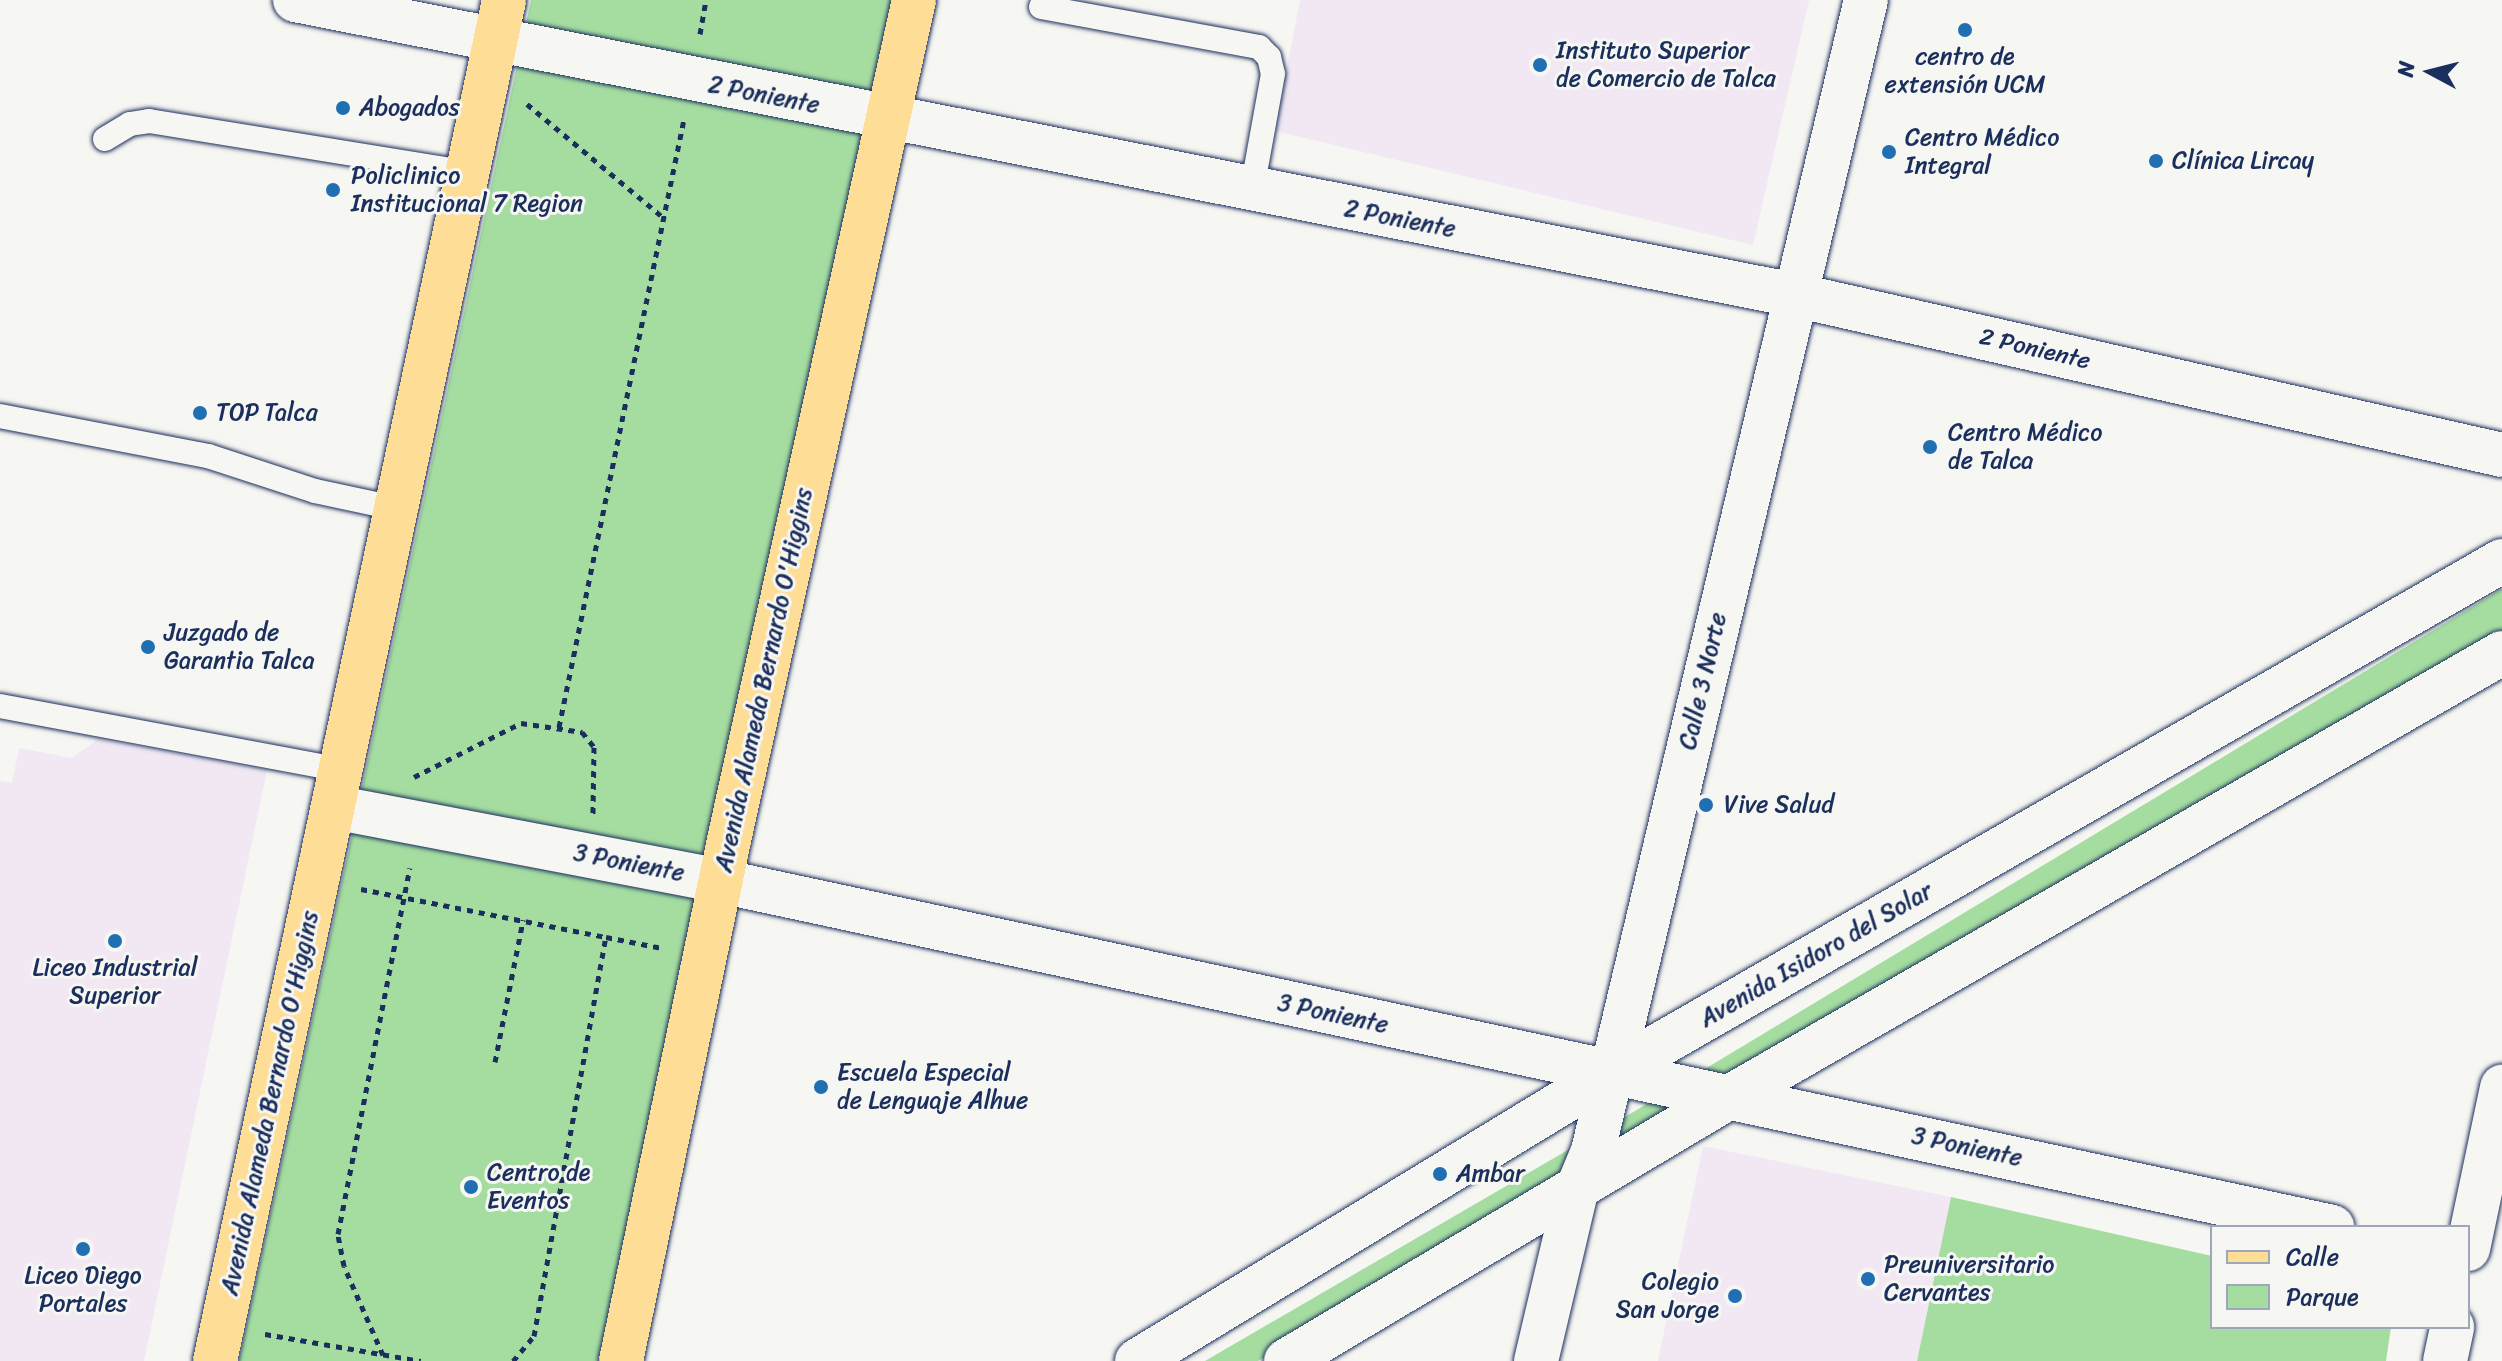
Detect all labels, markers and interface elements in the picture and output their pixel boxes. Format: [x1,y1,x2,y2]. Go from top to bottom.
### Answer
marker: centro de extensión UCM [1956,21,1974,39]
north arrow [2390,32,2470,112]
place label: Instituto Superior de Comercio de Talca [1556,37,1777,93]
place label: centro de extensión UCM [1885,43,2045,99]
marker: Instituto Superior de Comercio de Talca [1531,56,1549,74]
text: N [2385,59,2426,79]
street label: 2 Poniente [706,70,822,120]
place label: Abogados [359,94,460,122]
marker: Abogados [334,99,352,117]
place label: Centro Médico Integral [1905,124,2059,180]
marker: Centro Médico Integral [1880,143,1898,161]
place label: Clínica Lircay [2172,147,2314,175]
marker: Clínica Lircay [2147,152,2165,170]
place label: Policlinico Institucional 7 Region [351,162,583,218]
marker: Policlinico Institucional 7 Region [322,179,344,201]
street label: 2 Poniente [1342,194,1458,244]
street label: 2 Poniente [1977,322,2093,376]
place label: TOP Talca [216,399,319,427]
marker: TOP Talca [191,404,209,422]
place label: Centro Médico de Talca [1948,419,2102,475]
marker: Centro Médico de Talca [1919,436,1941,458]
street label: Avenida Alameda Bernardo O'Higgins [709,485,819,875]
street label: Calle 3 Norte [1673,609,1733,753]
place label: Juzgado de Garantia Talca [164,619,315,675]
marker: Juzgado de Garantia Talca [139,638,157,656]
place label: Vive Salud [1724,791,1834,819]
marker: Vive Salud [1695,794,1717,816]
street label: 3 Poniente [571,838,687,888]
street label: Avenida Isidoro del Solar [1695,877,1937,1033]
street label: Avenida Alameda Bernardo O'Higgins [215,908,325,1298]
marker: Liceo Industrial Superior [106,932,124,950]
place label: Liceo Industrial Superior [33,954,197,1010]
street label: 3 Poniente [1275,988,1391,1040]
place label: Escuela Especial de Lenguaje Alhue [837,1059,1028,1115]
marker: Escuela Especial de Lenguaje Alhue [812,1078,830,1096]
street label: 3 Poniente [1909,1121,2025,1173]
place label: Centro de Eventos [487,1159,591,1215]
place label: Ambar [1456,1160,1525,1188]
marker: Ambar [1431,1165,1449,1183]
marker: Centro de Eventos [462,1178,480,1196]
legend [2210,1225,2470,1329]
text: Calle [2286,1236,2339,1278]
marker: Liceo Diego Portales [74,1240,92,1258]
place label: Preuniversitario Cervantes [1884,1251,2055,1307]
place label: Liceo Diego Portales [24,1262,142,1318]
place label: Colegio San Jorge [1615,1268,1719,1324]
marker: Preuniversitario Cervantes [1859,1270,1877,1288]
text: Parque [2286,1276,2359,1318]
marker: Colegio San Jorge [1726,1287,1744,1305]

